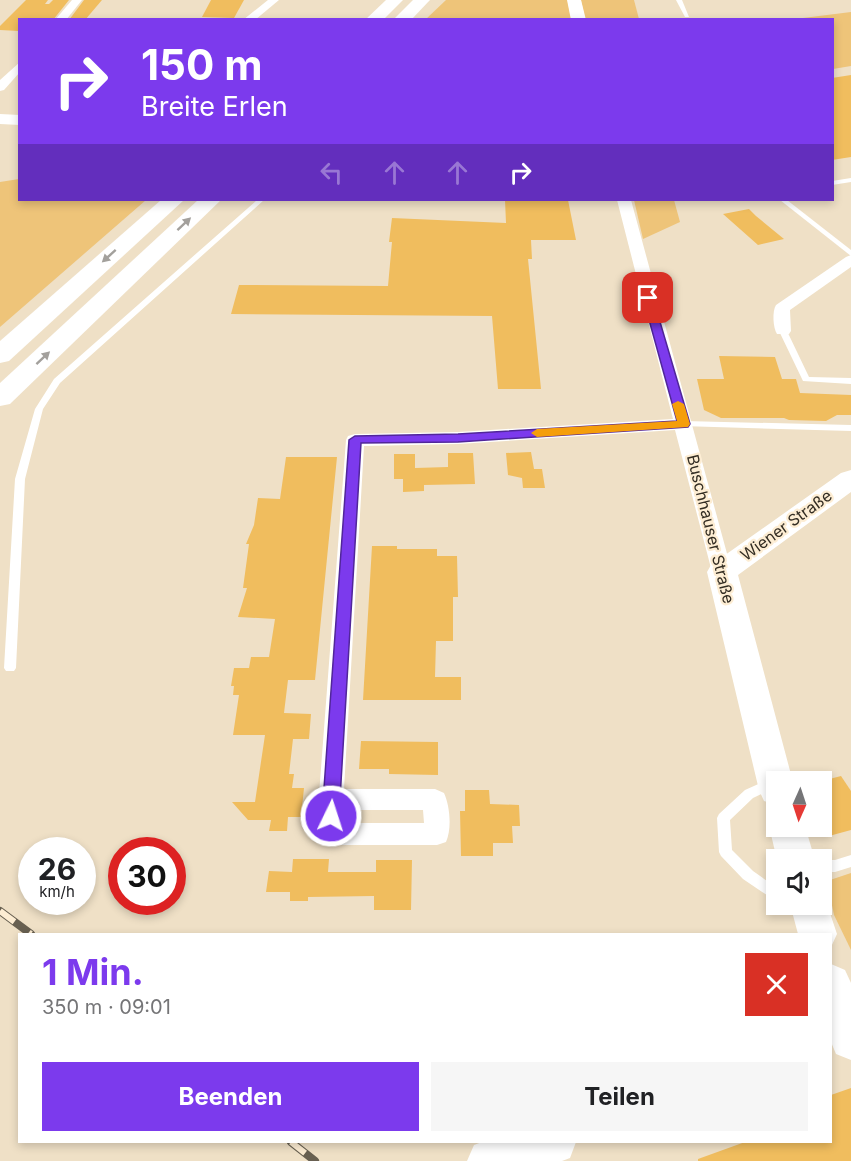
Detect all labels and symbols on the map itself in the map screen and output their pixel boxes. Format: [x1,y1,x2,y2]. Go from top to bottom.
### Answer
one-way arrow [177,217,192,231]
one-way arrow [102,249,117,262]
pin [622,272,673,323]
one-way arrow [35,351,49,365]
street label: Buschhauser Straße [683,452,739,606]
street label: Wiener Straße [736,485,836,565]
north arrow [766,771,832,837]
position arrow [299,784,363,848]
speed limit sign: 30 [108,837,186,915]

